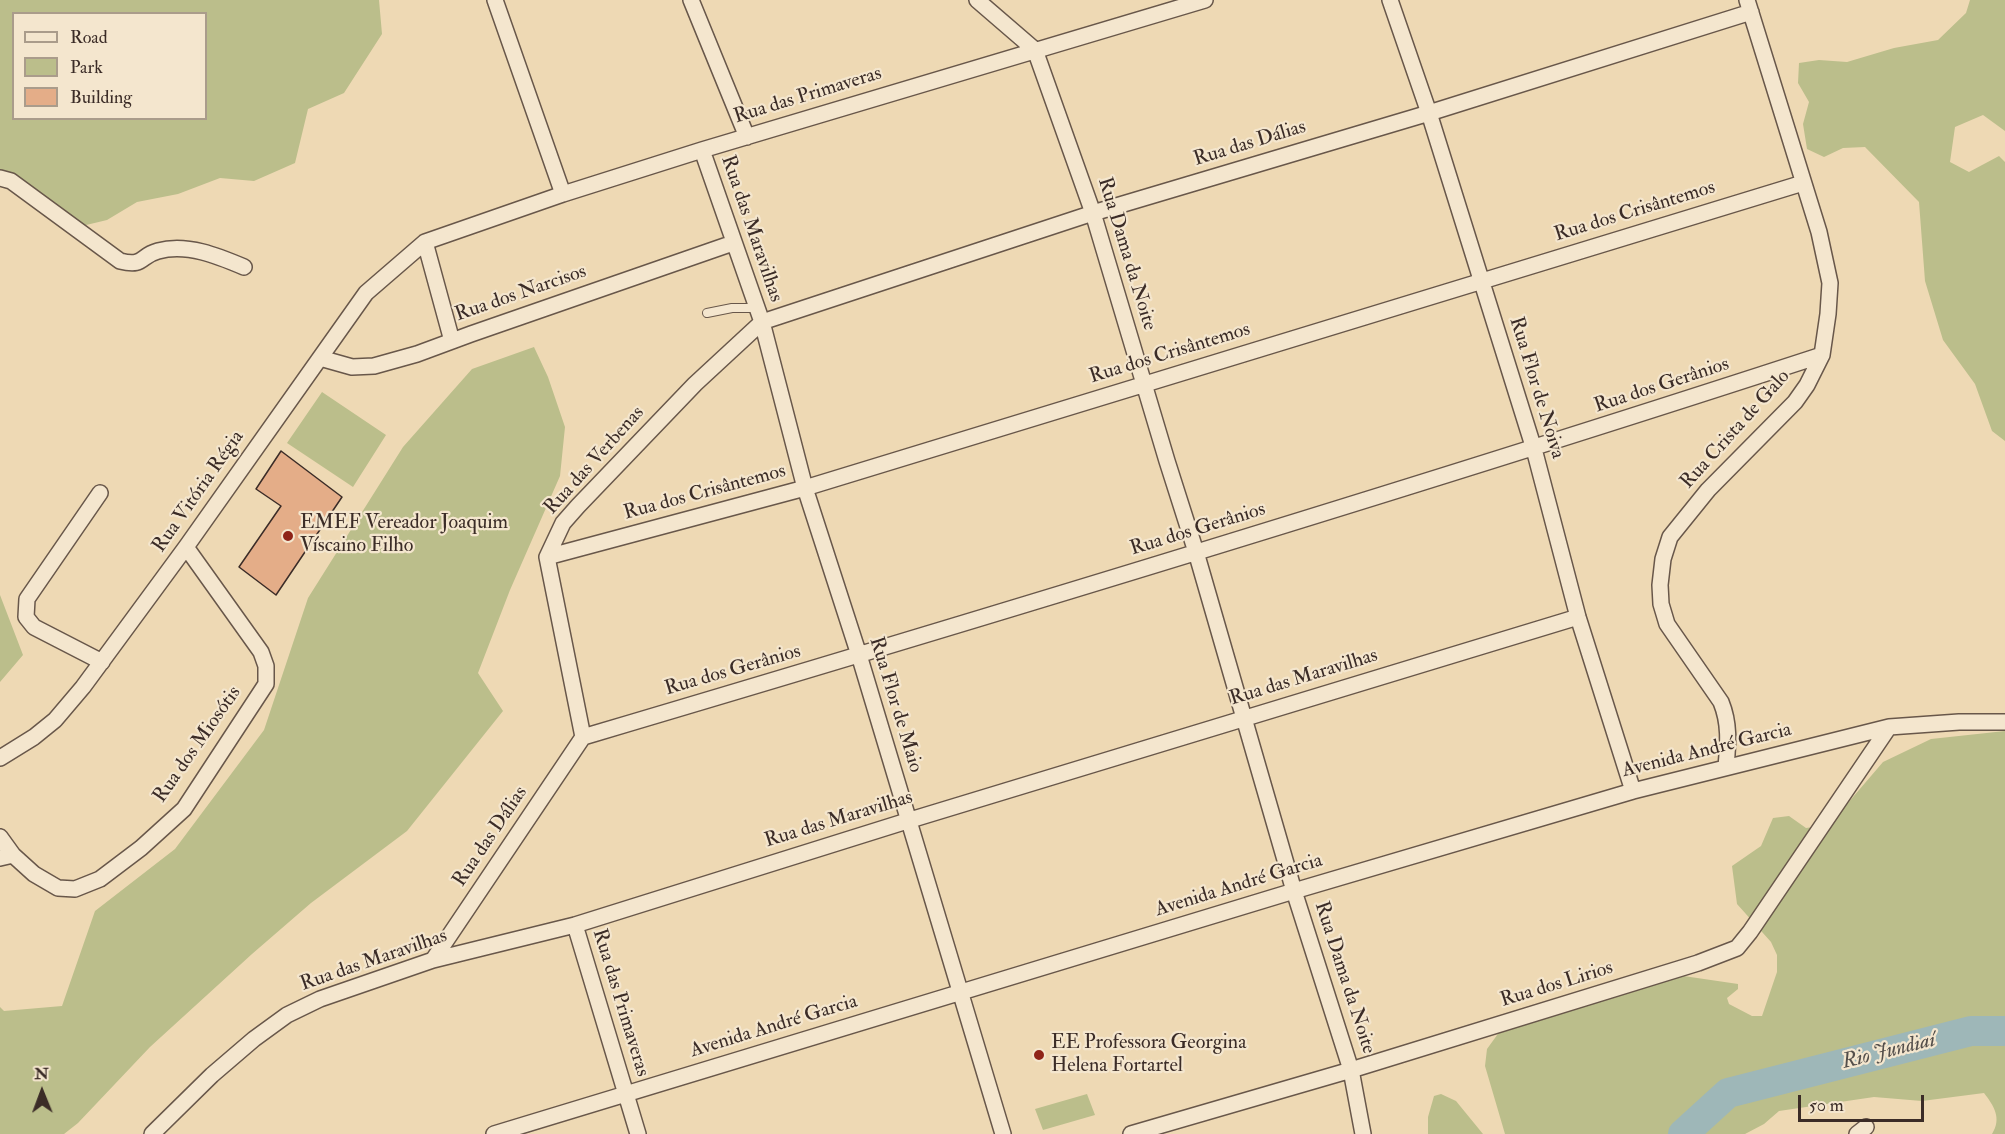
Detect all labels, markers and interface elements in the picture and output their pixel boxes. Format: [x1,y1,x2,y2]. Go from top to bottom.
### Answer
legend [12,12,207,120]
text: Road [70,26,108,49]
text: Park [70,56,103,79]
street label: Rua das Primaveras [731,62,885,130]
text: Building [70,86,132,109]
street label: Rua das Dálias [1191,116,1309,172]
street label: Rua das Maravilhas [715,153,787,305]
street label: Rua Dama da Noite [1091,175,1161,333]
street label: Rua dos Crisântemos [1552,176,1718,248]
street label: Rua dos Narcisos [452,260,590,328]
street label: Rua Flor de Noiva [1503,314,1569,462]
street label: Rua dos Crisântemos [1087,318,1253,390]
street label: Rua dos Gerânios [1592,353,1732,419]
street label: Rua Crista de Galo [1676,365,1796,495]
street label: Rua das Verbenas [540,402,650,520]
street label: Rua Vitória Régia [148,426,250,558]
street label: Rua dos Crisântemos [621,460,789,526]
street label: Rua dos Gerânios [1127,498,1269,562]
place label: EMEF Vereador Joaquim Víscaino Filho [300,512,508,559]
marker: EMEF Vereador Joaquim Víscaino Filho [281,529,295,543]
street label: Rua Flor de Maio [863,634,927,776]
street label: Rua dos Gerânios [662,640,804,702]
street label: Rua das Maravilhas [1227,644,1381,712]
street label: Rua dos Miosótis [149,682,247,808]
street label: Avenida André Garcia [1620,718,1794,784]
street label: Rua das Dálias [449,782,533,892]
street label: Rua das Maravilhas [762,786,916,854]
street label: Avenida André Garcia [1152,849,1326,923]
street label: Rua Dama da Noite [1308,899,1380,1057]
street label: Rua das Maravilhas [298,925,450,997]
street label: Rua das Primaveras [586,926,654,1080]
street label: Rua dos Lirios [1498,957,1616,1013]
street label: Avenida André Garcia [687,990,861,1064]
water label: Rio Jundiaí [1840,1028,1938,1076]
place label: EE Professora Georgina Helena Fortartel [1051,1032,1246,1079]
marker: EE Professora Georgina Helena Fortartel [1032,1048,1046,1062]
north arrow [12,1062,72,1122]
text: N [34,1064,49,1084]
scale bar [1801,1083,1927,1121]
text: 50 m [1809,1094,1844,1117]

